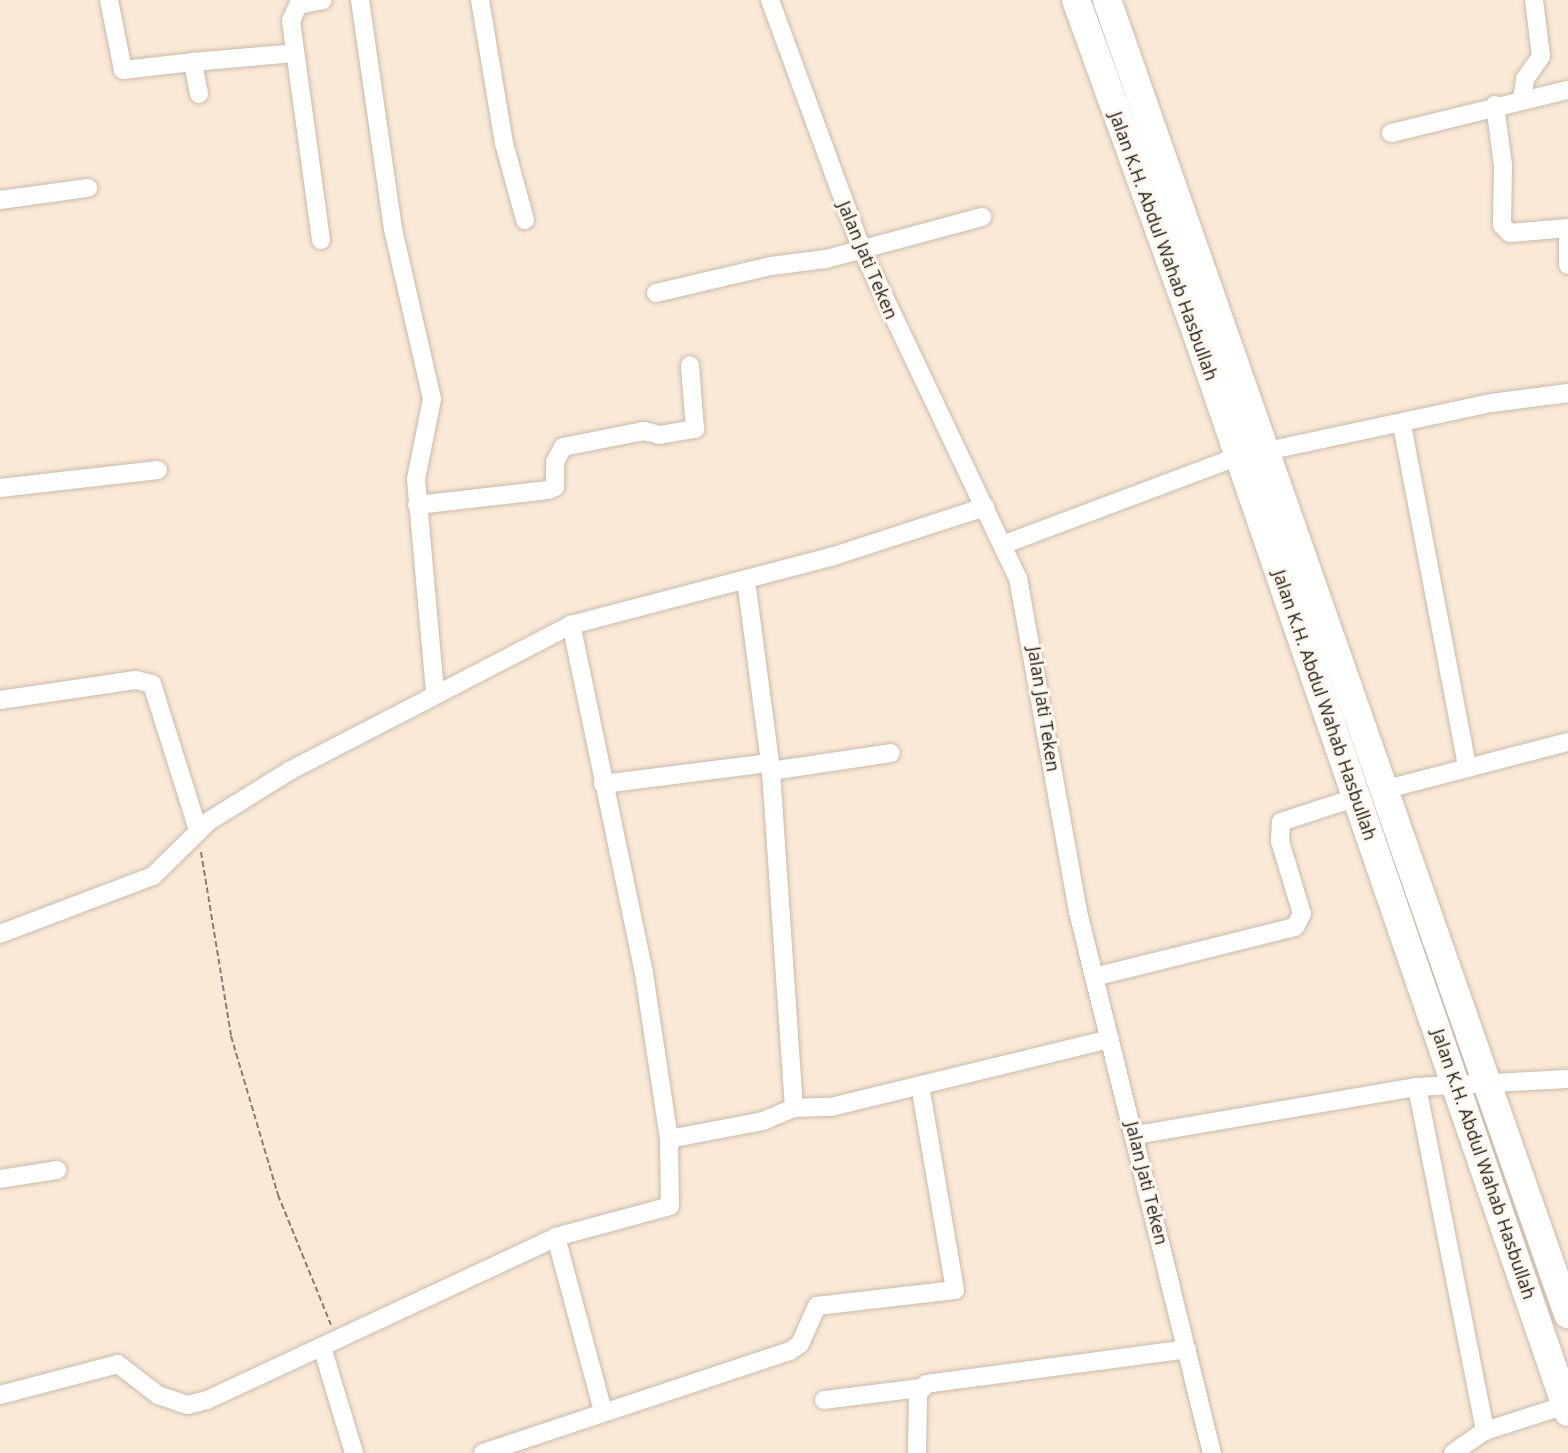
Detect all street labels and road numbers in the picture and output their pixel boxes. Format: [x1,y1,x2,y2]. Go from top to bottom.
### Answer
street label: Jalan K.H. Abdul Wahab Hasbullah [1105,109,1223,383]
street label: Jalan Jati Teken [833,198,903,322]
street label: Jalan K.H. Abdul Wahab Hasbullah [1268,567,1382,843]
street label: Jalan Jati Teken [1023,645,1065,773]
street label: Jalan K.H. Abdul Wahab Hasbullah [1427,1026,1541,1302]
street label: Jalan Jati Teken [1121,1119,1173,1247]

